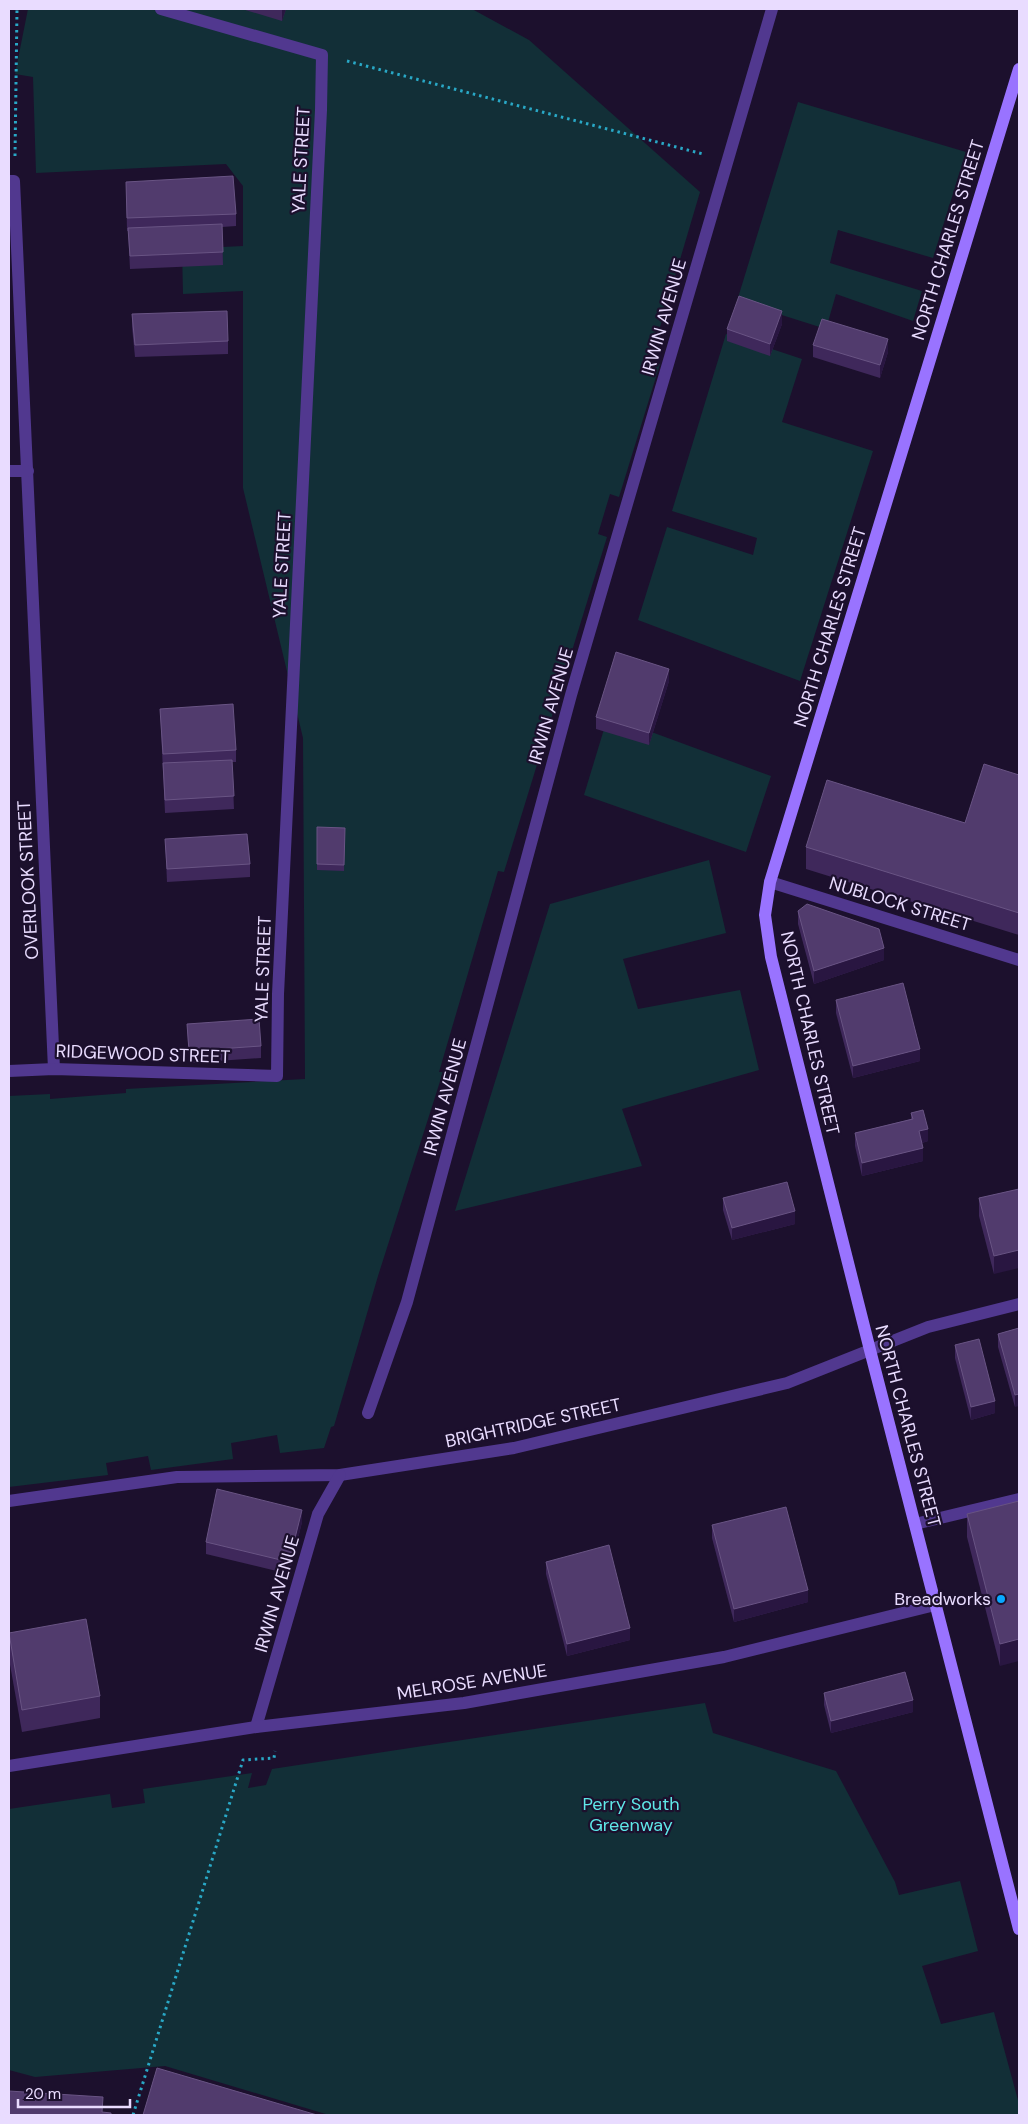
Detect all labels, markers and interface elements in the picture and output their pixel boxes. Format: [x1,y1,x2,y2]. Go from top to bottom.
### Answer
street label: YALE STREET [286,106,316,214]
street label: NORTH CHARLES STREET [906,137,990,343]
street label: IRWIN AVENUE [636,256,692,378]
street label: YALE STREET [267,511,297,619]
street label: NORTH CHARLES STREET [788,524,872,730]
street label: IRWIN AVENUE [523,645,579,767]
street label: OVERLOOK STREET [12,800,44,960]
street label: NUBLOCK STREET [826,871,974,937]
street label: YALE STREET [249,915,277,1023]
street label: NORTH CHARLES STREET [775,929,845,1137]
street label: IRWIN AVENUE [418,1036,472,1158]
street label: RIDGEWOOD STREET [55,1039,231,1069]
street label: NORTH CHARLES STREET [869,1322,947,1530]
street label: BRIGHTRIDGE STREET [443,1393,623,1453]
street label: IRWIN AVENUE [249,1533,305,1655]
place label: Breadworks [894,1587,991,1611]
marker: Breadworks [995,1593,1007,1605]
street label: MELROSE AVENUE [395,1658,549,1706]
park label: Perry South Greenway [582,1792,680,1837]
scale bar [18,2076,130,2108]
text: 20 m [25,2084,61,2104]

